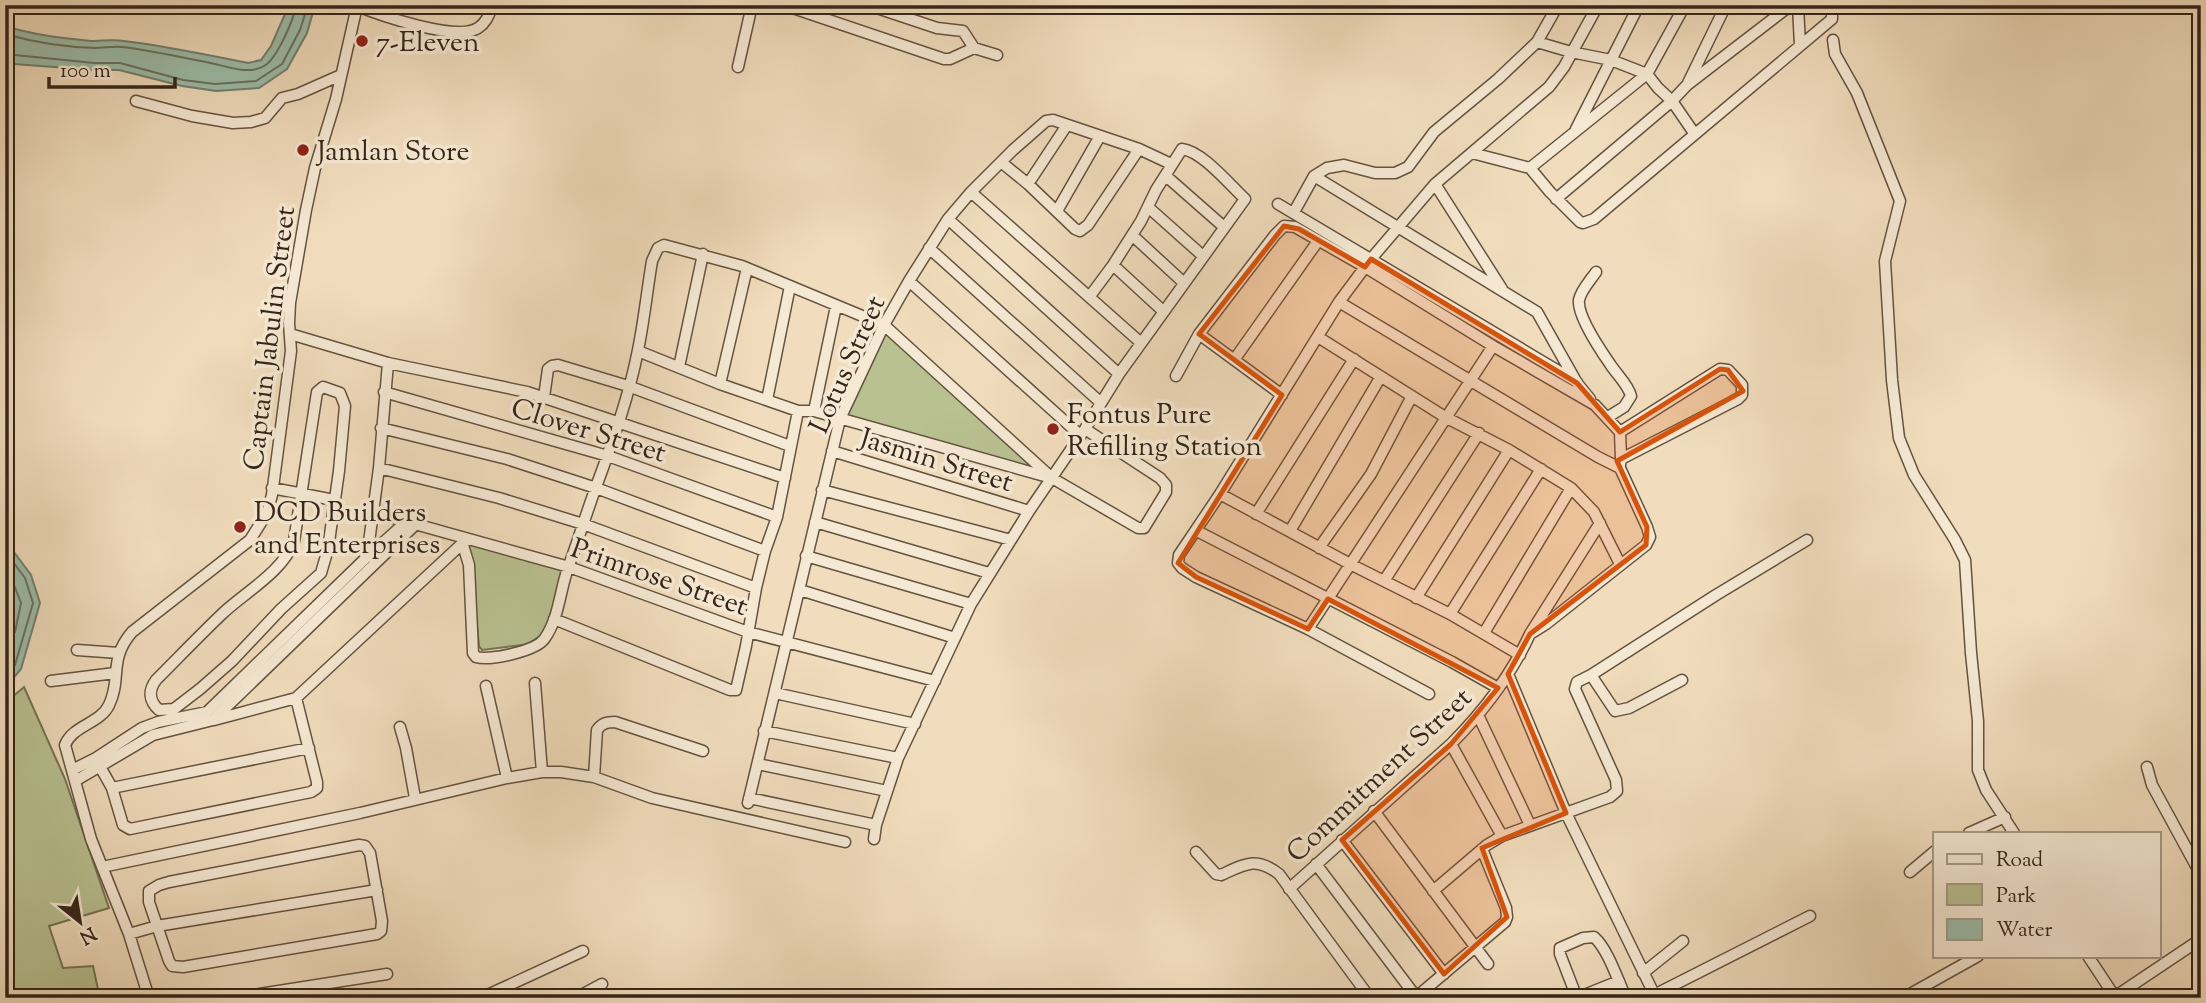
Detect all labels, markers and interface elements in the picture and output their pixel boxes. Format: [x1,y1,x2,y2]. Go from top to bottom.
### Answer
place label: 7-Eleven [376,24,480,64]
marker: 7-Eleven [354,33,370,49]
scale bar [49,46,175,90]
text: 100 m [60,57,111,87]
place label: Jamlan Store [315,133,470,173]
marker: Jamlan Store [295,142,311,158]
street label: Captain Jabulin Street [235,204,307,473]
street label: Lotus Street [801,290,897,441]
street label: Clover Street [506,389,671,475]
place label: Fontus Pure Refilling Station [1067,396,1262,468]
street label: Jasmin Street [853,419,1018,504]
marker: Fontus Pure Refilling Station [1045,421,1061,437]
place label: DCD Builders and Enterprises [254,494,440,566]
marker: DCD Builders and Enterprises [232,519,248,535]
street label: Primrose Street [565,530,753,628]
street label: Commitment Street [1278,679,1482,873]
legend [1933,832,2160,958]
text: Road [1996,846,2043,876]
text: Park [1996,882,2037,912]
north arrow [46,888,116,958]
text: Water [1996,916,2053,946]
text: N [74,919,101,950]

